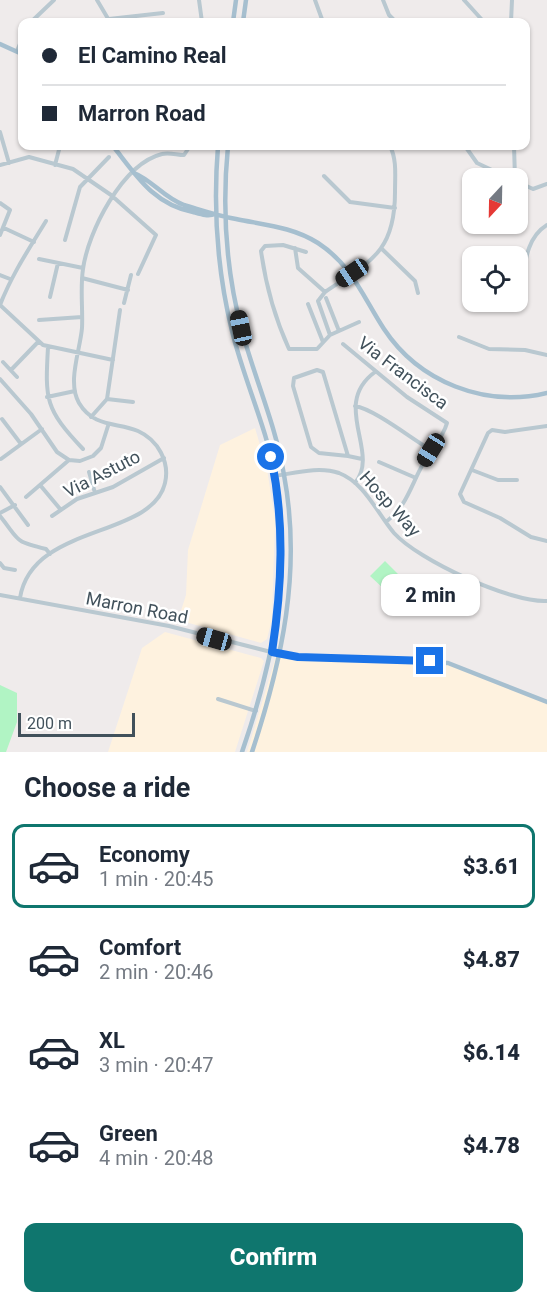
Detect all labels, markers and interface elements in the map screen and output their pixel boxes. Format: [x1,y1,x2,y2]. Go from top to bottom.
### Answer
text: El Camino Real [78,43,227,68]
text: Marron Road [78,101,206,126]
north arrow [462,168,528,234]
map controls [462,168,528,312]
button: locate [462,246,528,312]
car [332,255,372,291]
car [228,309,254,347]
street label: Via Francisca [354,332,453,413]
car [414,430,448,470]
route start [257,443,284,470]
street label: Via Astuto [60,445,143,502]
street label: Hosp Way [356,467,426,541]
callout: 2 min [380,574,480,616]
text: 2 min [405,583,456,607]
street label: Marron Road [84,587,190,628]
car [194,625,234,653]
route end [416,647,443,674]
scale bar [18,710,135,738]
text: 200 m [27,714,72,733]
text: Choose a ride [24,772,190,804]
icon: car [27,839,81,893]
text: Economy [99,842,190,867]
text: $3.61 [463,854,520,879]
text: 1 min · 20:45 [99,867,214,891]
icon: car [27,932,81,986]
text: Comfort [99,935,181,960]
text: $4.87 [463,947,520,972]
text: 2 min · 20:46 [99,960,214,984]
icon: car [27,1025,81,1079]
text: XL [99,1028,125,1053]
text: $6.14 [463,1040,520,1065]
text: 3 min · 20:47 [99,1053,214,1077]
icon: car [27,1118,81,1172]
text: Green [99,1121,158,1146]
text: $4.78 [463,1133,520,1158]
text: 4 min · 20:48 [99,1146,214,1170]
button: Confirm [24,1223,523,1292]

